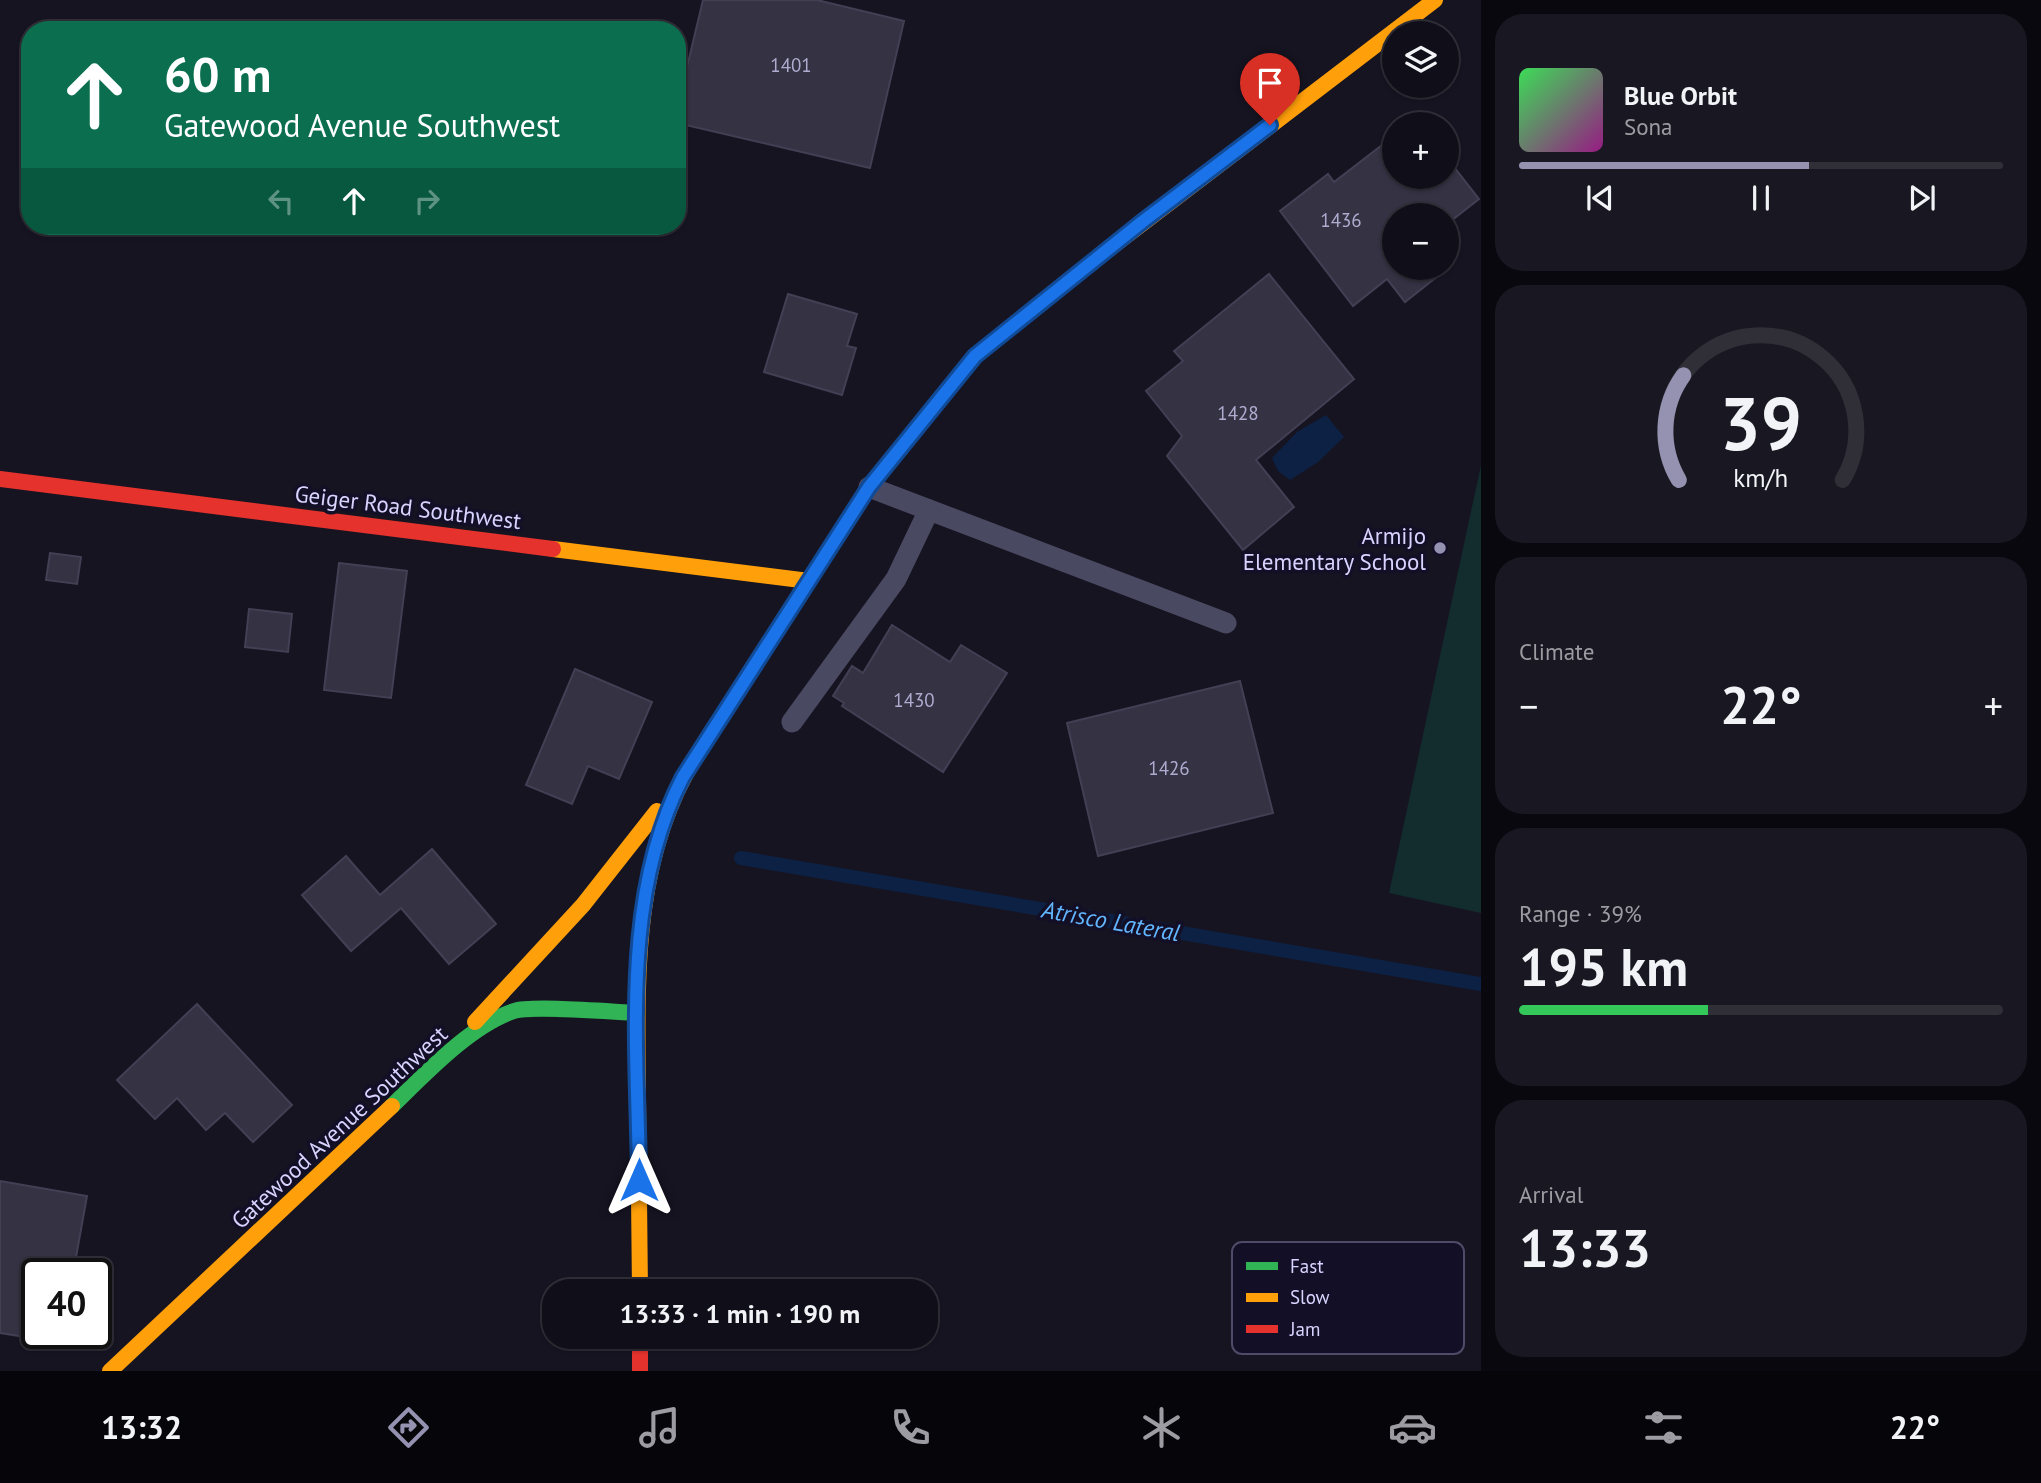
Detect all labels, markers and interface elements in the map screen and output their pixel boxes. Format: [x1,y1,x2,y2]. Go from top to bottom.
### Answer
map controls [1382,21,1459,280]
button: layers [1382,21,1459,98]
text: 60 m [164,42,271,106]
icon: ahead [49,49,140,140]
house number: 1401 [770,53,812,77]
pin [1240,53,1300,125]
icon: arrive [1251,64,1289,102]
text: Blue Orbit [1624,79,1737,112]
text: Gatewood Avenue Southwest [164,104,560,146]
button: + [1382,112,1459,189]
text: Sona [1624,112,1673,141]
icon: previous [1581,179,1619,217]
icon: pause [1742,179,1780,217]
icon: next [1903,179,1941,217]
icon: left [262,182,300,220]
icon: ahead [335,182,373,220]
icon: right [408,182,446,220]
button: − [1382,203,1459,280]
house number: 1436 [1320,208,1362,232]
text: 39 [1720,377,1802,471]
house number: 1428 [1217,401,1259,425]
text: km/h [1734,462,1788,494]
street label: Geiger Road Southwest [293,479,523,535]
place label: Armijo Elementary School [1243,521,1426,576]
marker: Armijo Elementary School [1432,540,1448,556]
text: Climate [1519,637,1594,666]
text: 22° [1720,671,1802,738]
text: − [1519,681,1538,730]
text: + [1984,681,2003,730]
house number: 1430 [893,688,935,712]
house number: 1426 [1148,756,1190,780]
water label: Atrisco Lateral [1039,893,1183,948]
text: Range · 39% [1519,899,1642,928]
text: 195 km [1519,933,1688,1000]
street label: Gatewood Avenue Southwest [225,1019,453,1235]
position arrow [602,1143,676,1217]
text: Arrival [1519,1180,1583,1209]
text: 13:33 [1519,1214,1651,1281]
legend [1232,1242,1464,1354]
text: Fast [1290,1254,1324,1278]
speed limit sign: 40 [21,1258,112,1349]
text: Slow [1290,1285,1330,1309]
text: 13:33 · 1 min · 190 m [620,1297,860,1330]
text: Jam [1289,1317,1320,1341]
icon: directions [384,1403,433,1452]
icon: music [635,1403,684,1452]
icon: phone [886,1403,935,1452]
icon: climate [1137,1403,1186,1452]
icon: car [1388,1403,1437,1452]
icon: filters [1639,1403,1688,1452]
text: 13:32 [101,1406,182,1448]
text: 22° [1890,1406,1940,1448]

